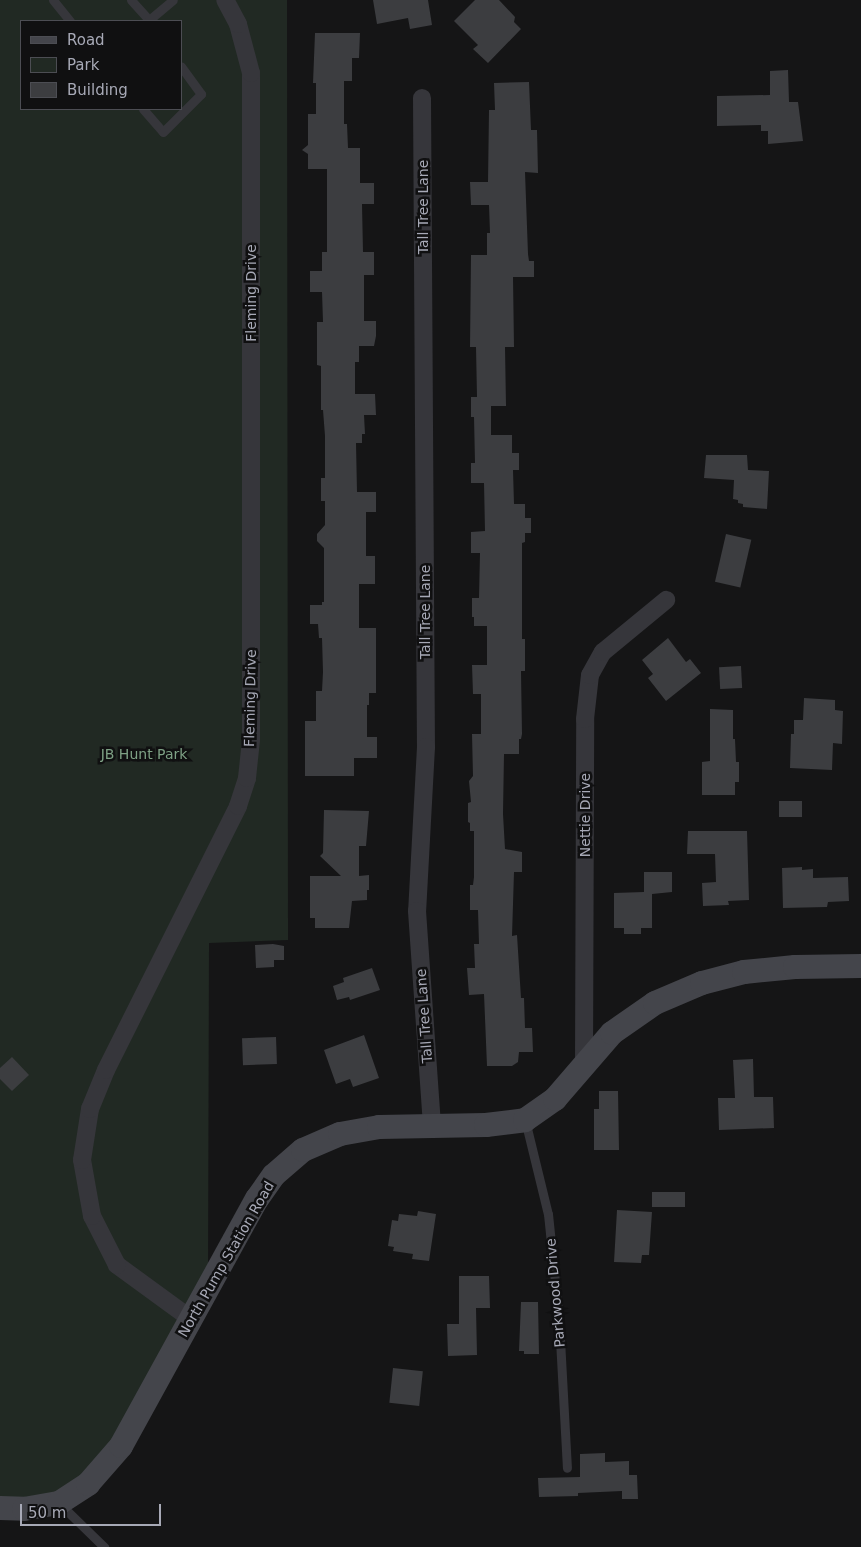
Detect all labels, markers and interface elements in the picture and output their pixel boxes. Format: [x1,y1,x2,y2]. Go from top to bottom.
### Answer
legend [20,20,182,110]
text: Road [67,31,105,49]
text: Park [67,56,99,74]
text: Building [67,81,128,99]
street label: Tall Tree Lane [415,160,431,254]
street label: Fleming Drive [243,244,259,342]
street label: Tall Tree Lane [417,565,433,659]
street label: Fleming Drive [241,649,259,747]
park label: JB Hunt Park [101,746,187,762]
street label: Nettie Drive [577,773,593,857]
street label: Tall Tree Lane [412,968,436,1064]
street label: North Pump Station Road [174,1178,278,1340]
street label: Parkwood Drive [542,1238,568,1348]
scale bar [22,1494,164,1526]
text: 50 m [28,1504,66,1522]

